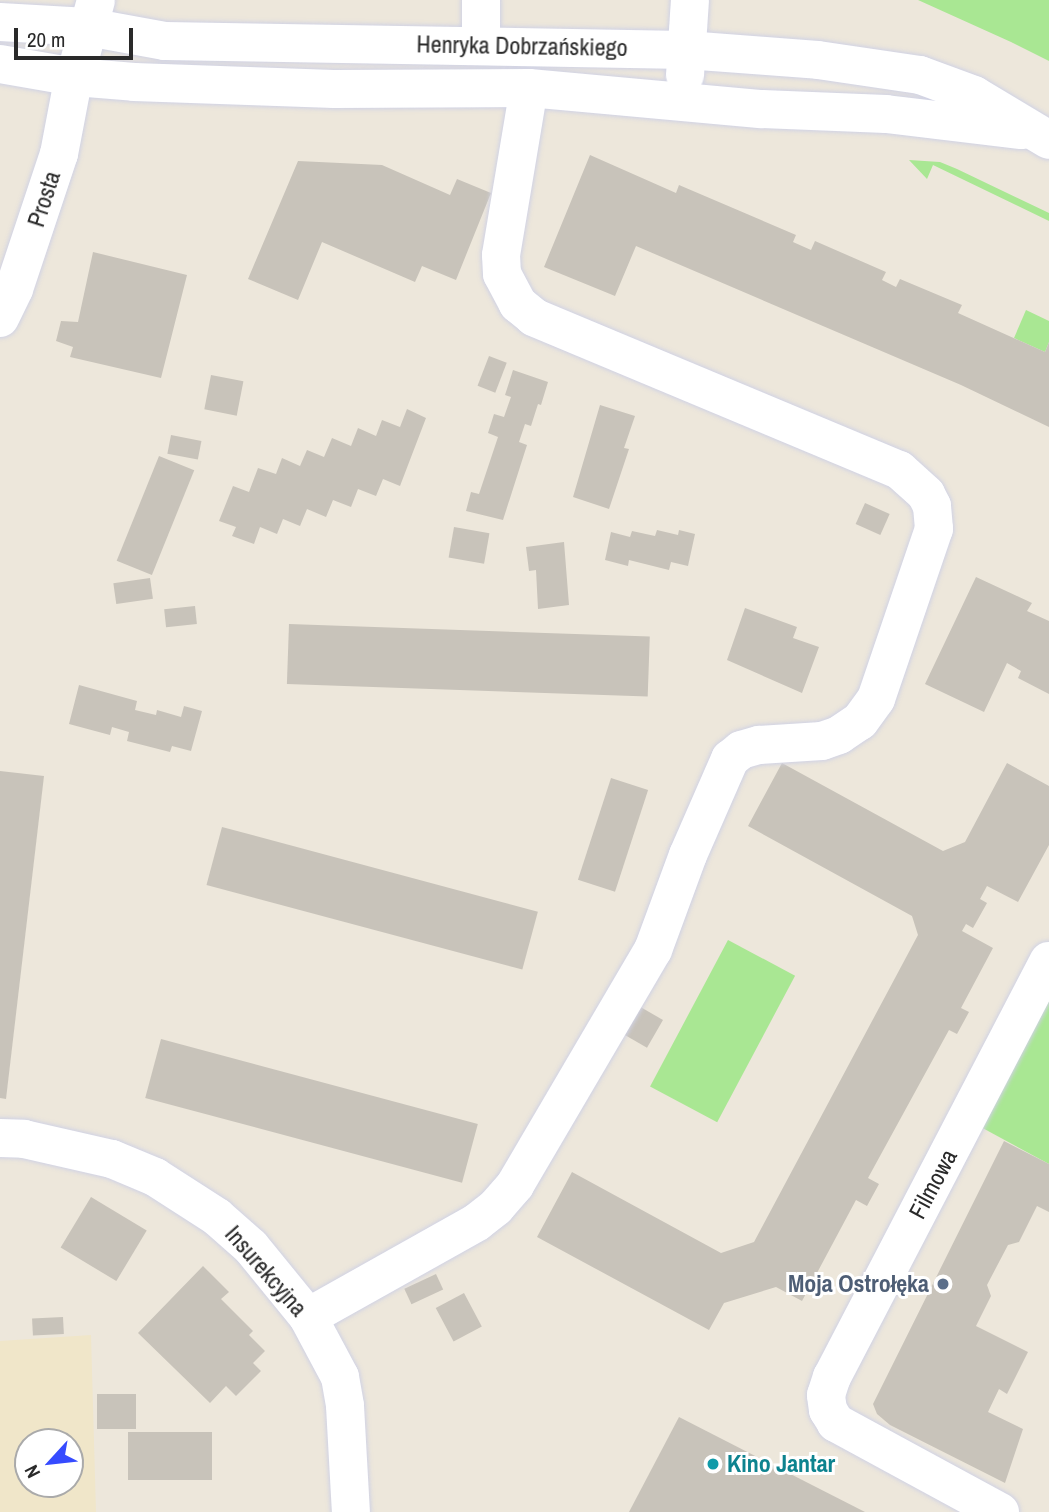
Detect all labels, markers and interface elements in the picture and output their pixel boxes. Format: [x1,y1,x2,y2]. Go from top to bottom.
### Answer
scale bar [18,14,136,58]
text: 20 m [27,25,65,54]
street label: Henryka Dobrzańskiego [416,30,628,62]
street label: Prosta [22,168,66,230]
street label: Filmowa [903,1144,963,1224]
street label: Insurekcyjna [219,1220,313,1322]
place label: Moja Ostrołęka [788,1270,929,1298]
marker: Moja Ostrołęka [935,1276,951,1292]
north arrow [14,1428,84,1498]
place label: Kino Jantar [727,1450,835,1478]
marker: Kino Jantar [705,1456,721,1472]
text: N [18,1461,46,1483]

